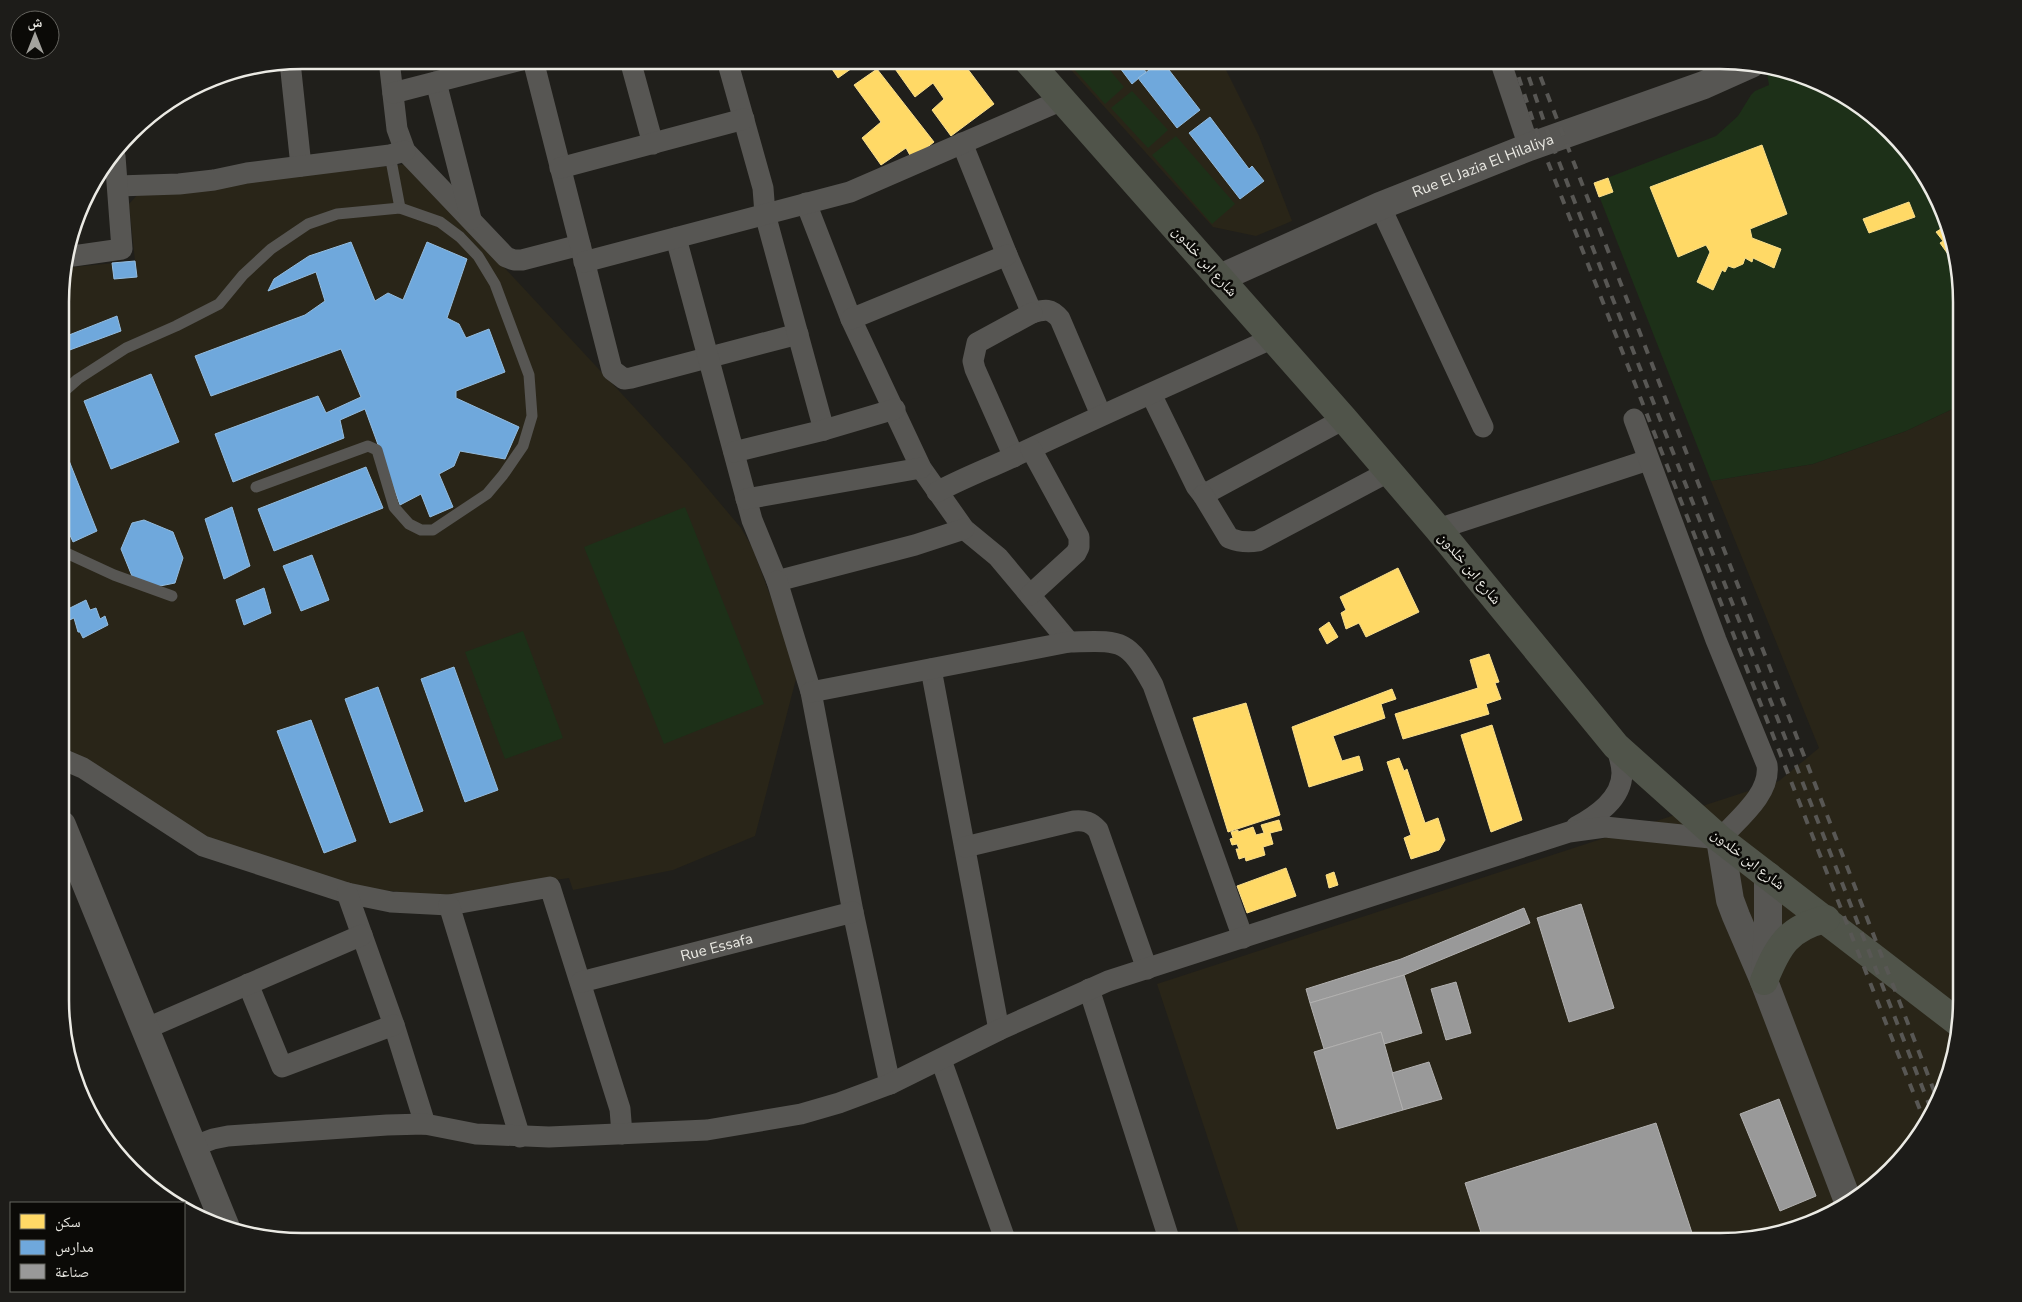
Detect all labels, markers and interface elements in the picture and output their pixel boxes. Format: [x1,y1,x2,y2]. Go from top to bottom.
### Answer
north arrow [10,10,60,60]
text: ش [28,13,43,32]
street label: Rue El Jazia El Hilaliya [1409,129,1556,202]
street label: شارع ابن خلدون [1168,221,1242,301]
street label: شارع ابن خلدون [1434,528,1506,609]
street label: شارع ابن خلدون [1707,824,1789,894]
street label: Rue Essafa [678,928,755,966]
legend [10,1202,185,1292]
text: سكن [55,1212,81,1232]
text: مدارس [55,1237,94,1257]
text: صناعة [55,1262,89,1282]

